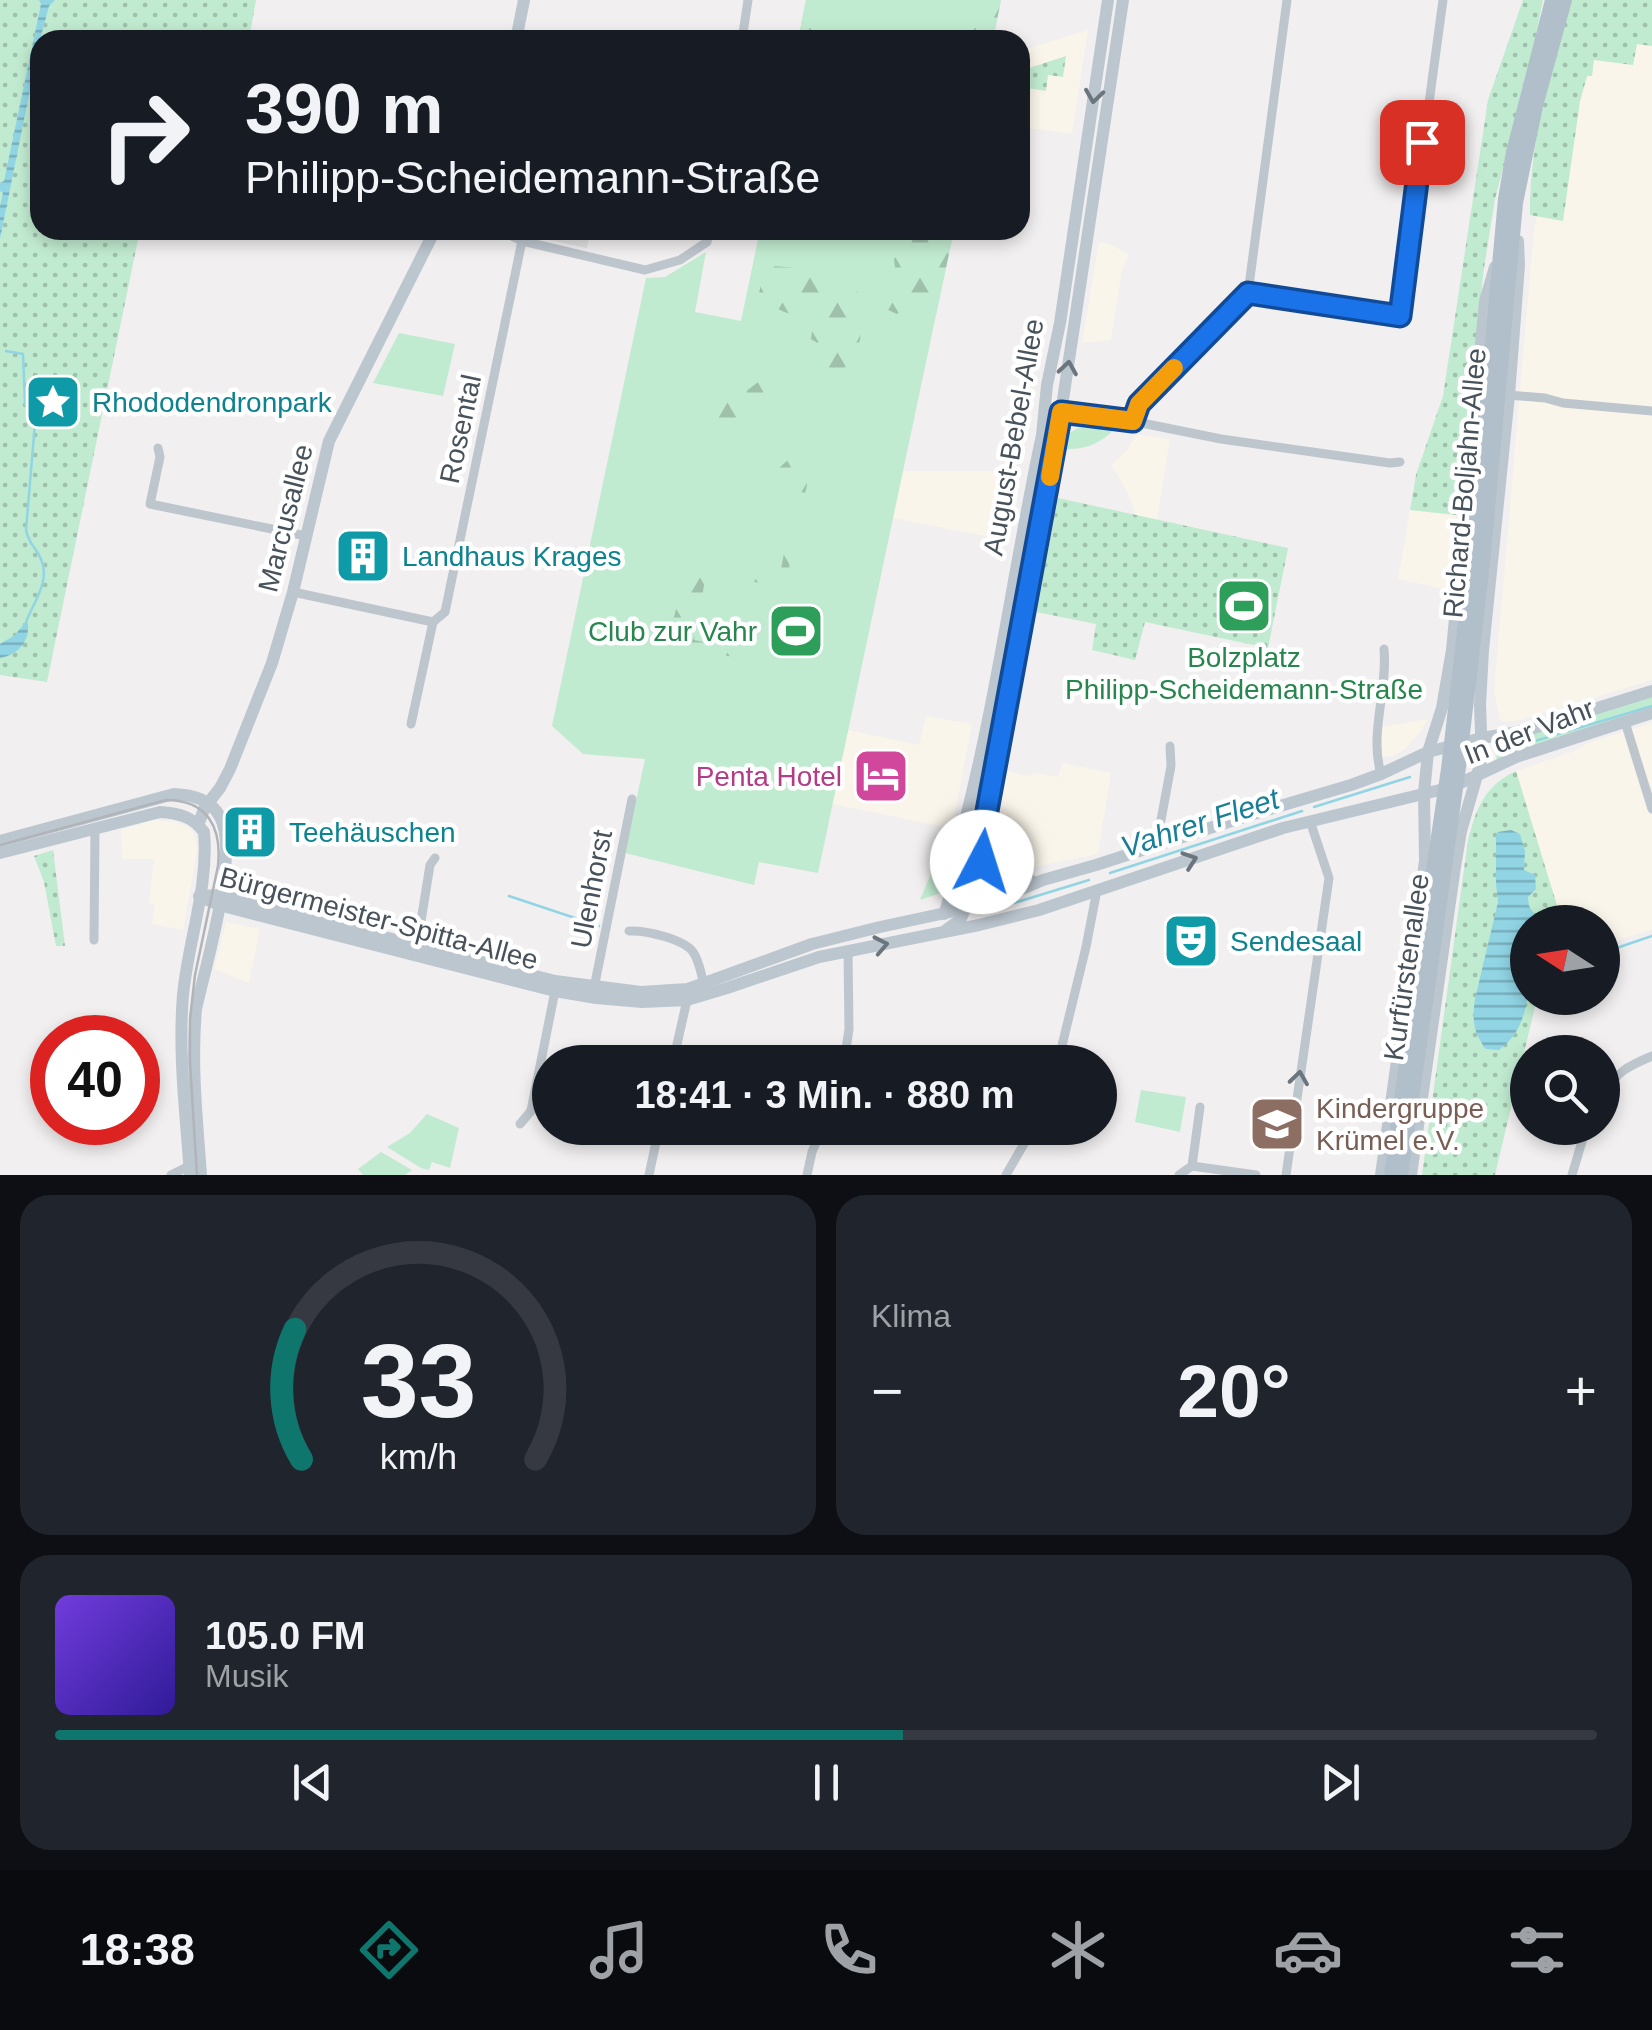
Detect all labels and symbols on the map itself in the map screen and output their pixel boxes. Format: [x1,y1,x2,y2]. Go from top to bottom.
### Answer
one-way arrow [1085,88,1106,105]
pin [1380,100,1465,185]
street label: August-Bebel-Allee [977,316,1050,558]
street label: Richard-Boljahn-Allee [1437,347,1492,619]
one-way arrow [1057,360,1078,376]
place icon: Rhododendronpark [23,372,83,432]
street label: Rosental [434,372,487,486]
place label: Rhododendronpark [92,387,333,418]
street label: Marcusallee [252,441,319,595]
building icon: Landhaus Krages [333,526,393,586]
place label: Landhaus Krages [402,541,622,572]
sports icon: Bolzplatz Philipp-Scheidemann-Straße [1214,576,1274,636]
sports icon: Club zur Vahr [766,601,826,661]
place label: Club zur Vahr [588,616,757,647]
place label: Bolzplatz Philipp-Scheidemann-Straße [1065,642,1423,705]
street label: In der Vahr [1460,693,1598,770]
hotel icon: Penta Hotel [851,746,911,806]
place label: Penta Hotel [696,761,842,792]
water label: Vahrer Fleet [1117,781,1284,864]
building icon: Teehäuschen [220,802,280,862]
position arrow [930,810,1034,914]
place label: Teehäuschen [289,817,456,848]
street label: Ulenhorst [565,827,618,951]
one-way arrow [1181,852,1198,872]
street label: Bürgermeister-Spitta-Allee [216,861,541,976]
street label: Kurfürstenallee [1378,872,1435,1062]
north arrow [1510,905,1620,1015]
theatre icon: Sendesaal [1161,911,1221,971]
place label: Sendesaal [1230,926,1362,957]
one-way arrow [872,935,889,956]
speed limit sign: 40 [30,1015,160,1145]
one-way arrow [1287,1070,1308,1087]
place label: Kindergruppe Krümel e.V. [1316,1093,1484,1156]
school or university icon: Kindergruppe Krümel e.V. [1247,1094,1307,1154]

